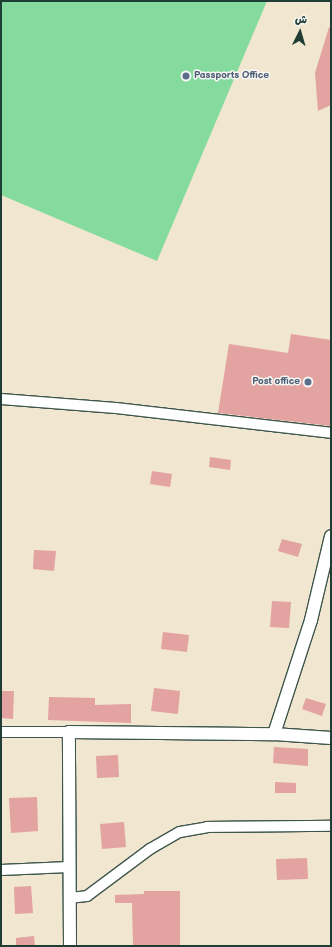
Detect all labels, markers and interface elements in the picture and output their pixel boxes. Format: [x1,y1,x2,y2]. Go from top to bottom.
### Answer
north arrow [280,12,320,52]
text: ش [294,13,308,27]
place label: Passports Office [194,70,269,82]
marker: Passports Office [181,71,191,81]
place label: Post office [252,376,300,388]
marker: Post office [303,377,313,387]

